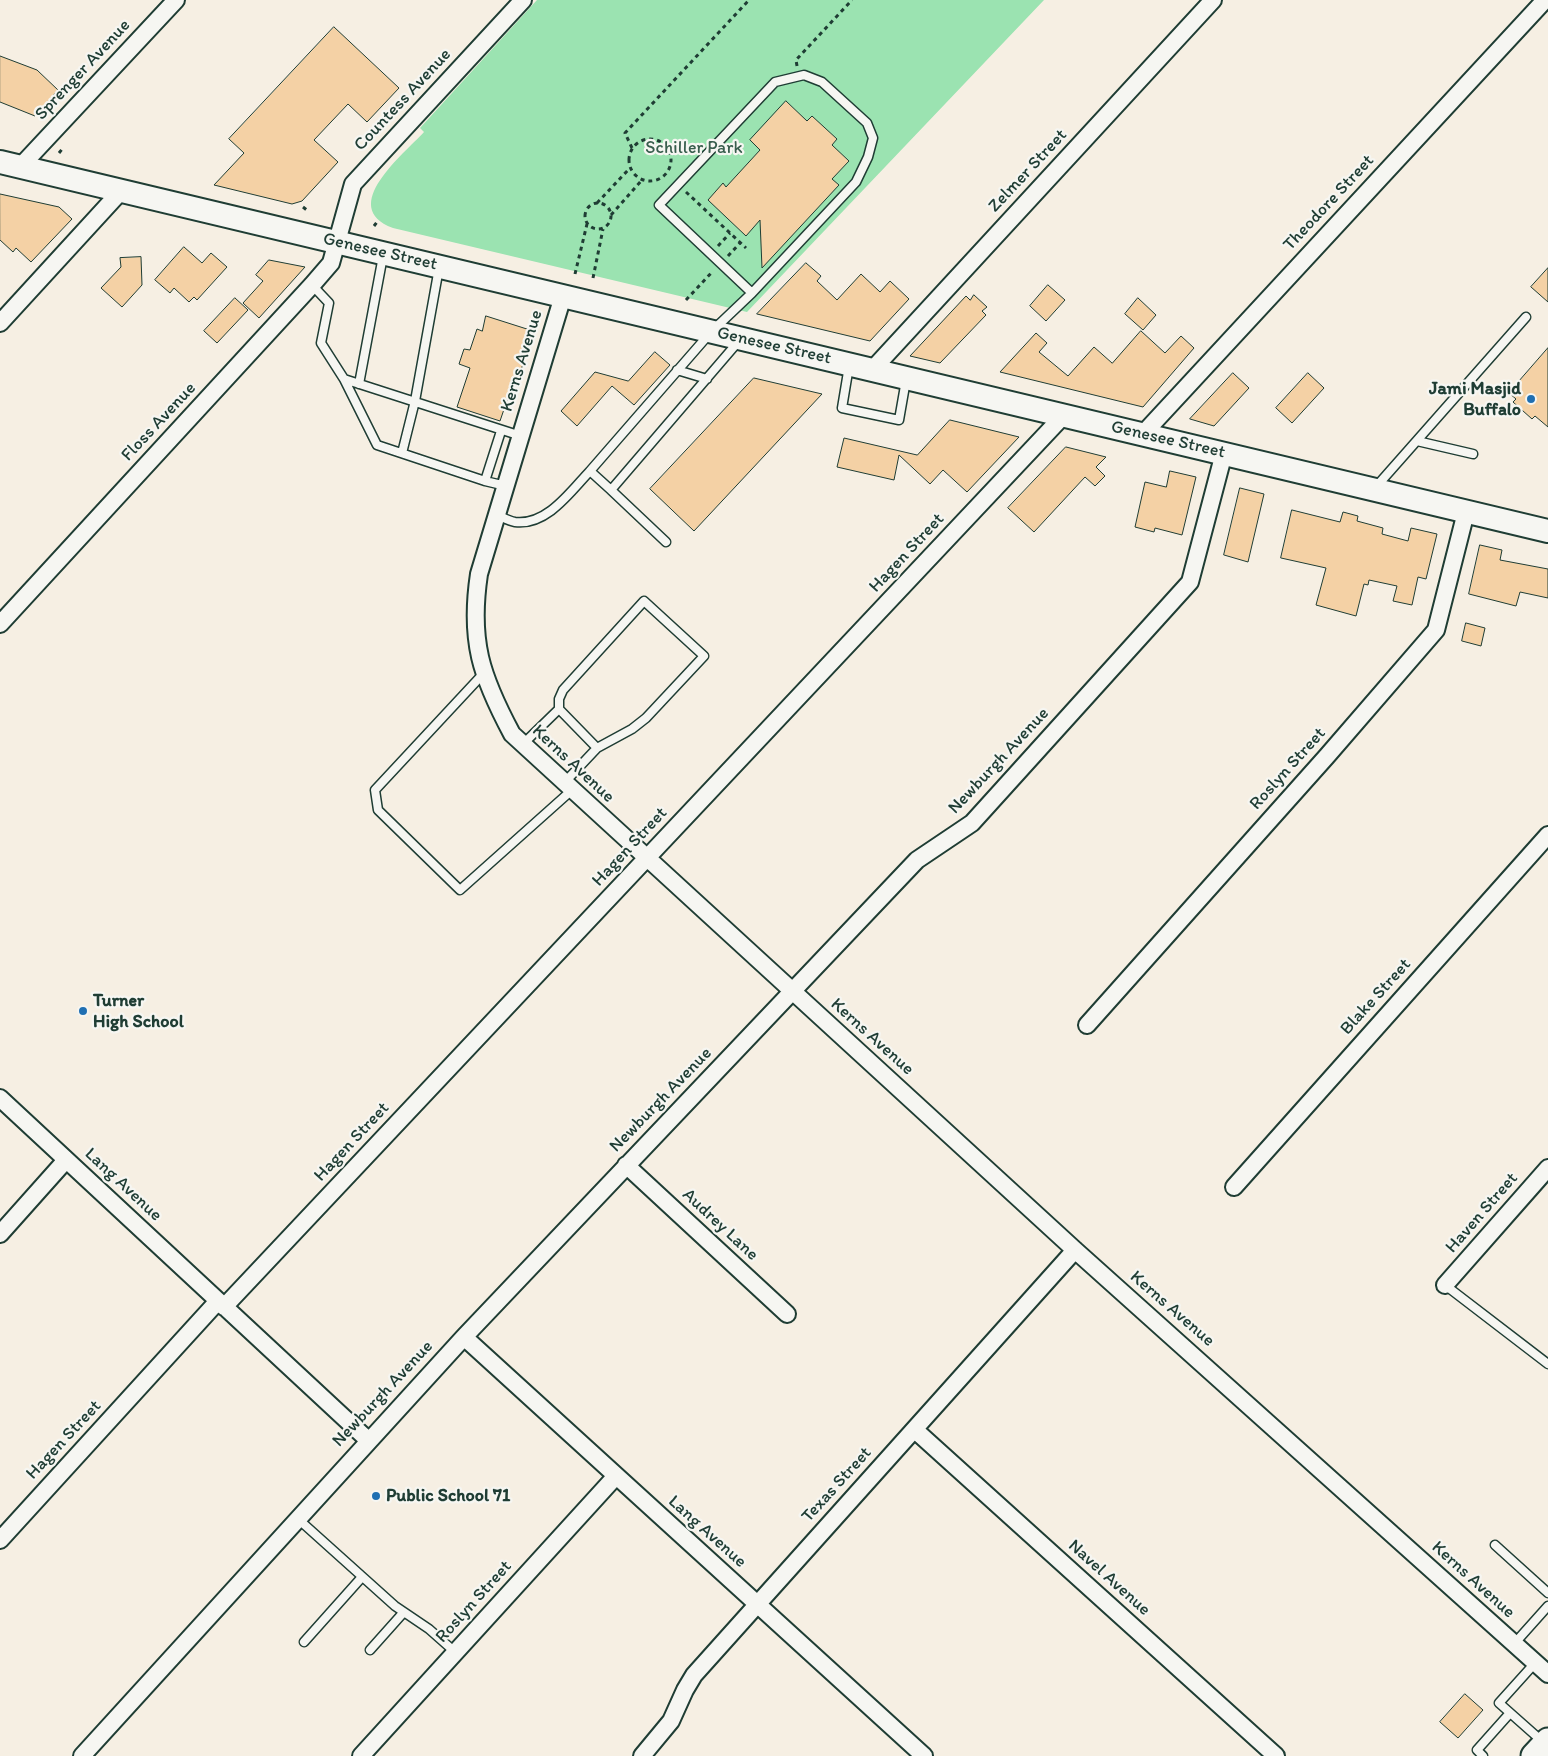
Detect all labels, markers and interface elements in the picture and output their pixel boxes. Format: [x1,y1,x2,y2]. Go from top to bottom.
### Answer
street label: Sprenger Avenue [31,15,135,125]
street label: Countess Avenue [350,44,456,156]
street label: Zelmer Street [984,125,1072,217]
park label: Schiller Park [645,137,743,159]
street label: Theodore Street [1279,150,1379,256]
street label: Genesee Street [321,228,439,276]
street label: Kerns Avenue [496,308,548,414]
street label: Genesee Street [715,322,833,370]
street label: Floss Avenue [117,378,201,466]
place label: Jami Masjid Buffalo [1429,378,1521,420]
marker: Jami Masjid Buffalo [1525,393,1537,405]
street label: Genesee Street [1109,416,1227,464]
street label: Hagen Street [865,509,949,597]
street label: Newburgh Avenue [944,703,1054,819]
street label: Kerns Avenue [527,720,619,808]
street label: Roslyn Street [1245,723,1331,815]
street label: Hagen Street [588,803,672,891]
street label: Blake Street [1336,954,1416,1040]
place label: Turner High School [93,990,184,1032]
street label: Kerns Avenue [826,994,918,1080]
marker: Turner High School [77,1005,89,1017]
street label: Newburgh Avenue [605,1043,717,1157]
street label: Hagen Street [310,1098,394,1186]
street label: Lang Avenue [80,1144,166,1226]
street label: Haven Street [1441,1168,1523,1258]
street label: Audrey Lane [677,1184,763,1266]
street label: Kerns Avenue [1125,1266,1219,1352]
street label: Newburgh Avenue [328,1336,438,1452]
street label: Hagen Street [22,1396,106,1484]
street label: Texas Street [797,1443,877,1527]
place label: Public School 71 [386,1485,510,1507]
marker: Public School 71 [370,1490,382,1502]
street label: Lang Avenue [663,1491,751,1573]
street label: Navel Avenue [1063,1535,1155,1621]
street label: Kerns Avenue [1427,1537,1519,1623]
street label: Roslyn Street [431,1556,517,1648]

